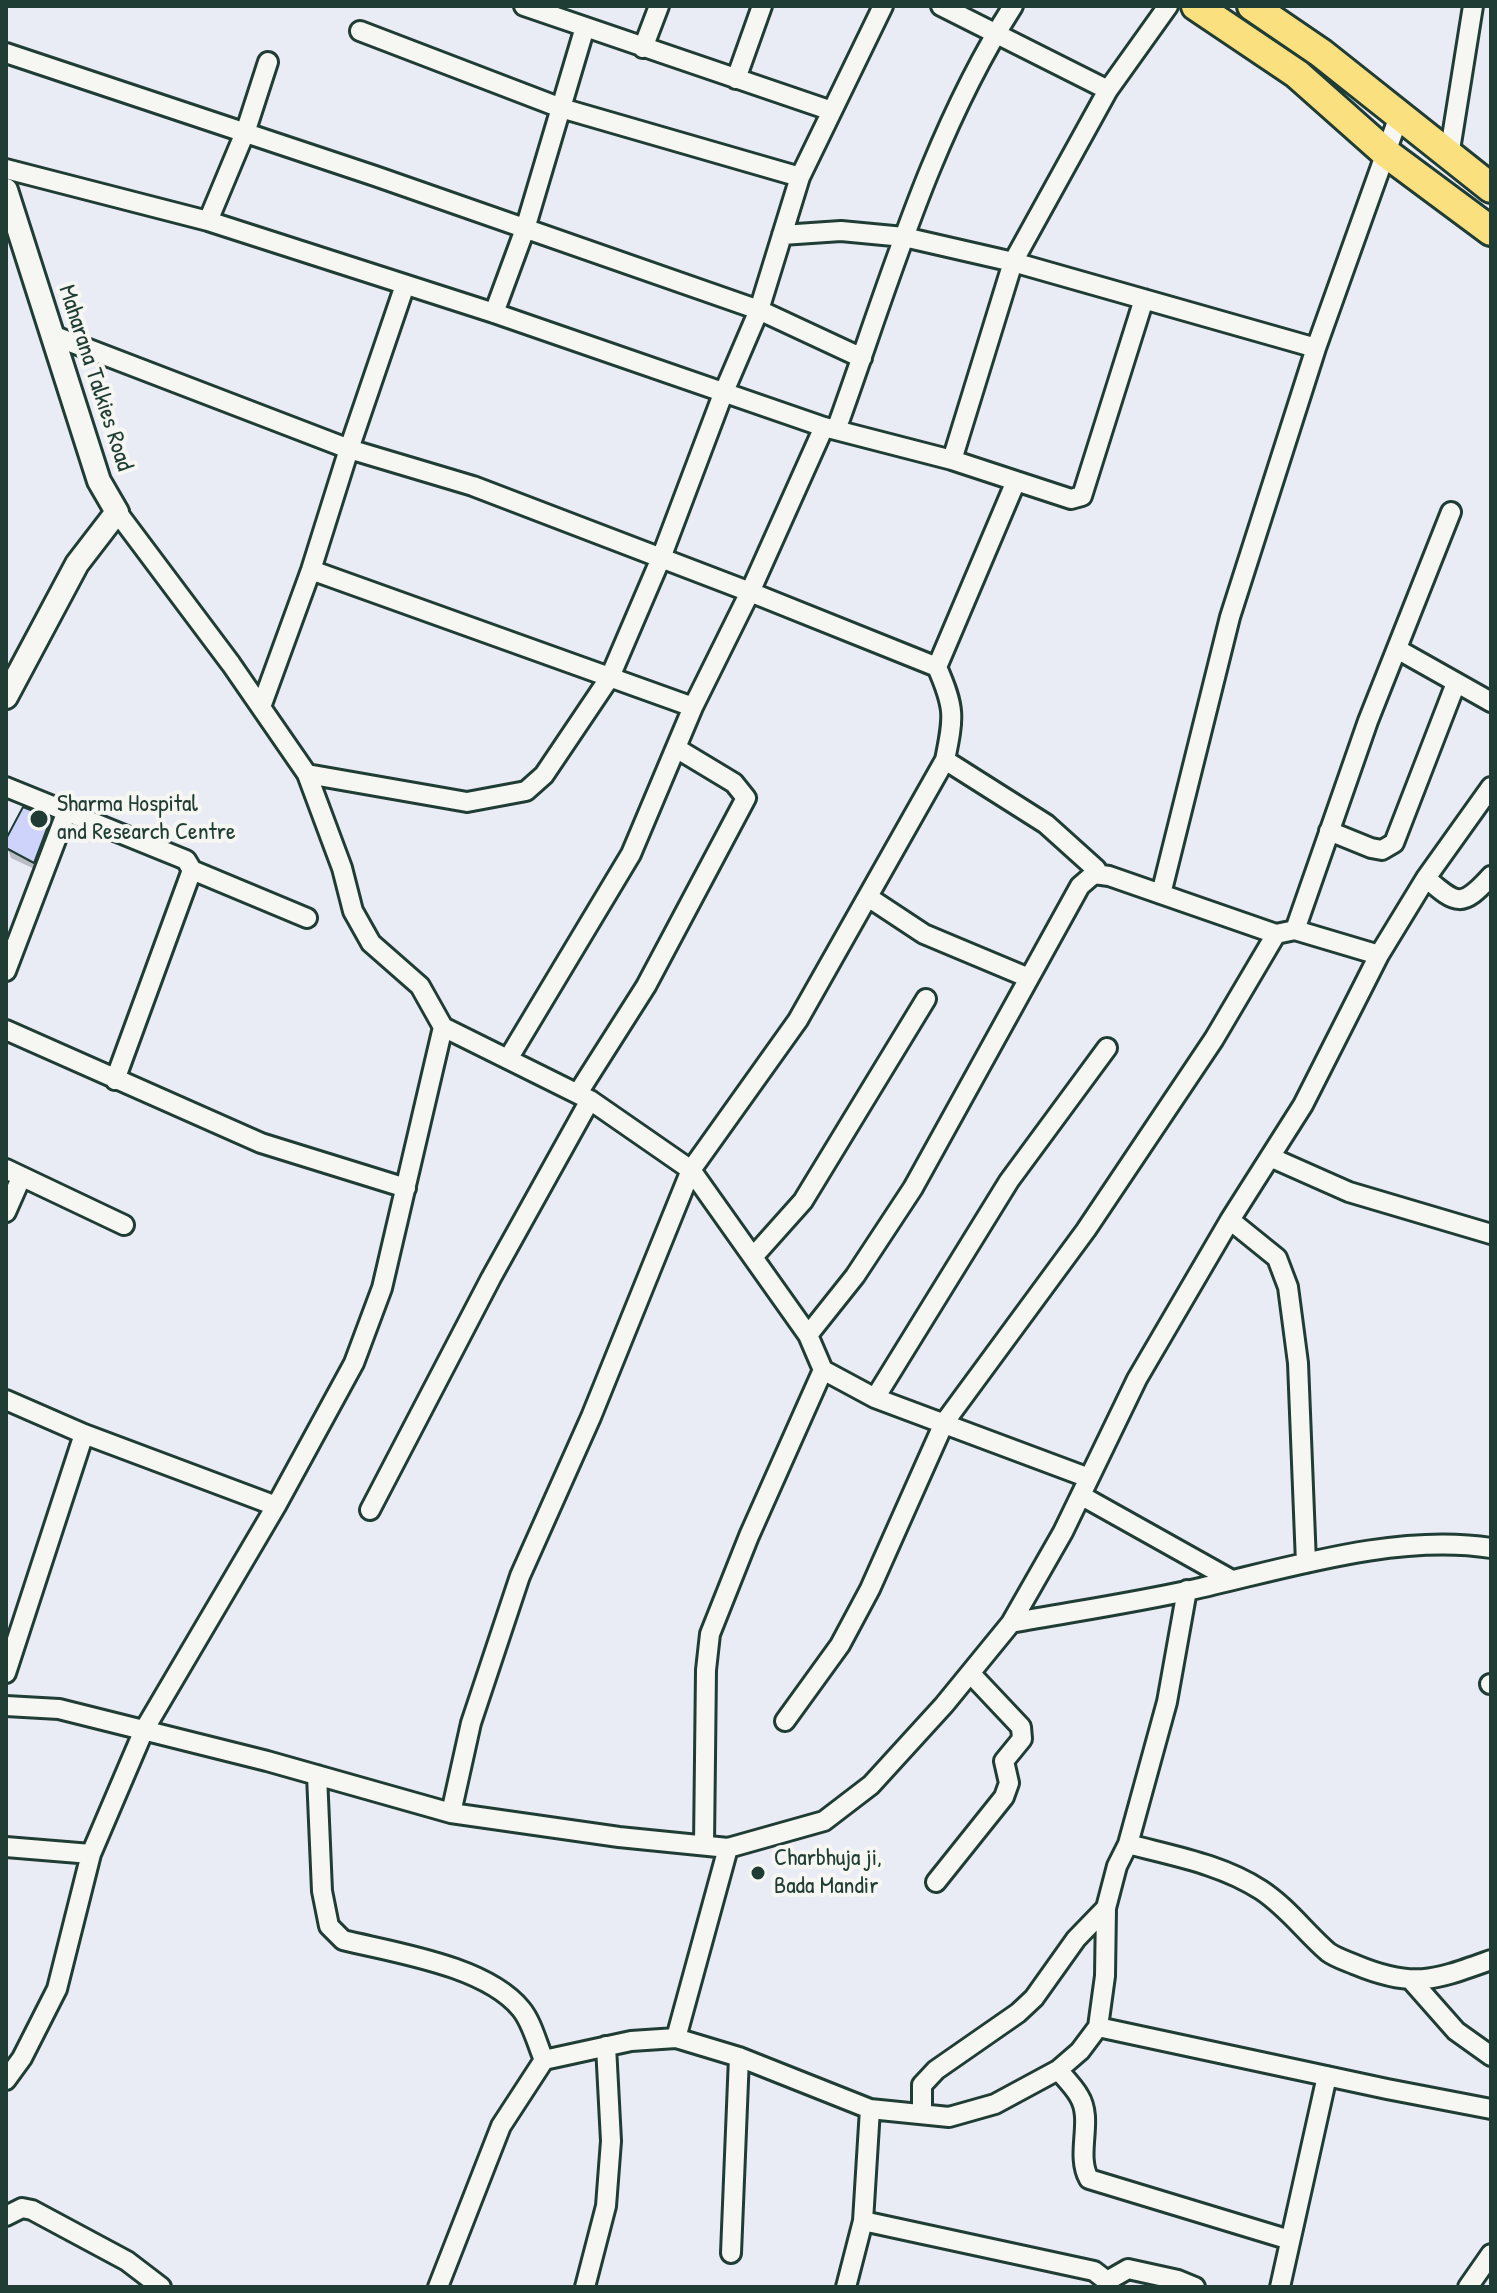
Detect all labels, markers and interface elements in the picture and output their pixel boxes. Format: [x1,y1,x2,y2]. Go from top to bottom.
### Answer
street label: Maharana Talkies Road [51,281,139,475]
place label: Sharma Hospital and Research Centre [57,791,236,847]
marker: Sharma Hospital and Research Centre [28,808,50,830]
place label: Charbhuja ji, Bada Mandir [774,1845,882,1901]
marker: Charbhuja ji, Bada Mandir [749,1864,767,1882]

